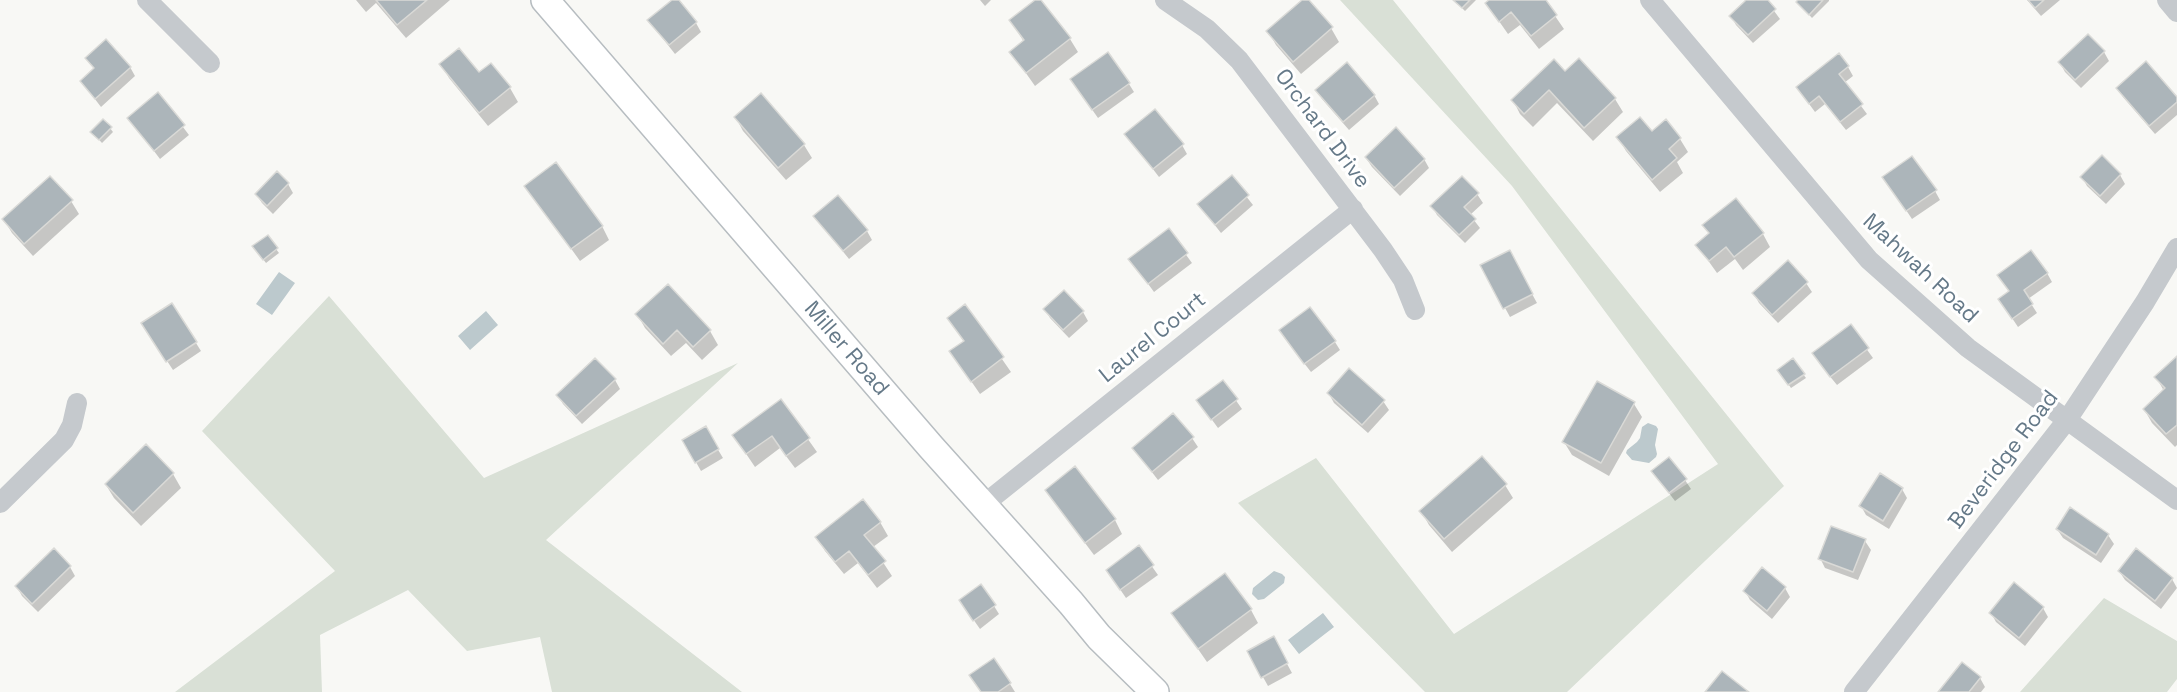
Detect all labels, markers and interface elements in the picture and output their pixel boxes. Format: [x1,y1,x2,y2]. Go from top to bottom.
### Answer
street label: Orchard Drive [1269,64,1375,194]
street label: Mahwah Road [1857,209,1983,329]
street label: Laurel Court [1094,287,1212,389]
street label: Miller Road [798,297,894,401]
street label: Beveridge Road [1943,386,2065,534]

